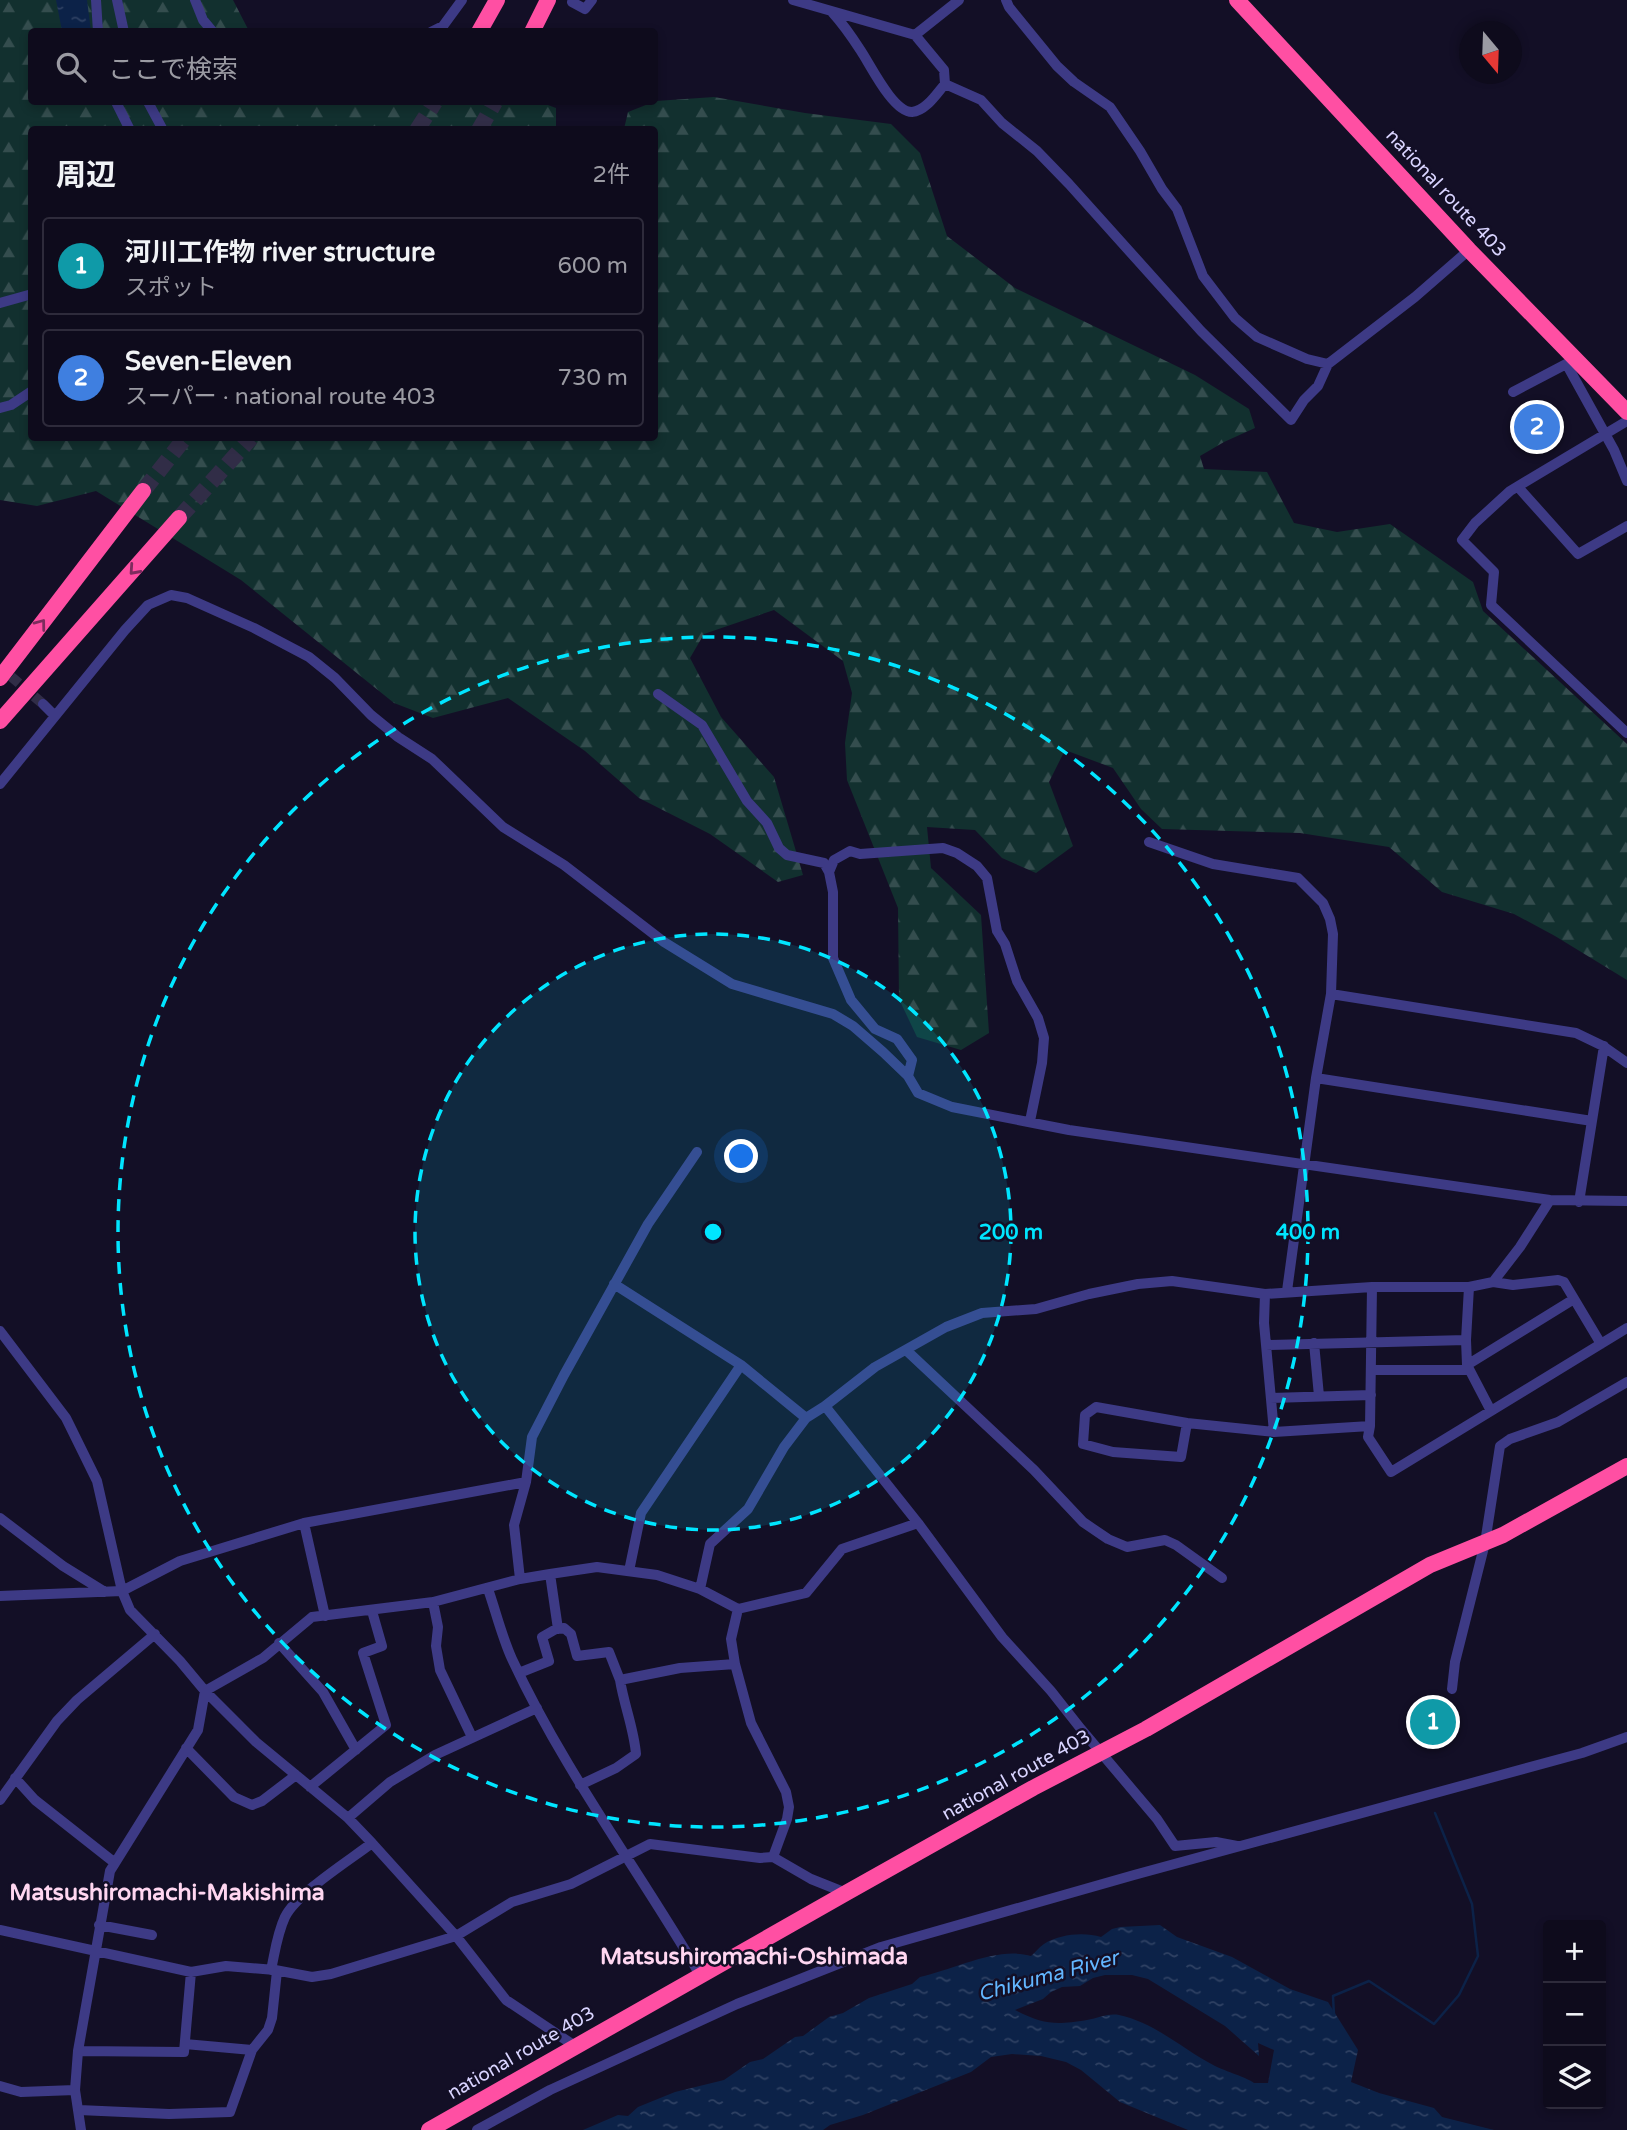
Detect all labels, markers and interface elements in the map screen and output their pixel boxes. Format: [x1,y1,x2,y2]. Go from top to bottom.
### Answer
north arrow [1459,21,1522,84]
search box [28,28,658,105]
icon: search [52,48,90,86]
text: ここで検索 [108,54,238,85]
street label: national route 403 [1381,125,1511,261]
text: 周辺 [56,157,116,194]
text: 2件 [593,161,630,189]
text: 河川工作物 river structure [125,237,435,268]
text: 1 [74,252,88,280]
text: 600 m [558,252,628,280]
text: スポット [125,274,217,302]
text: Seven-Eleven [125,346,292,377]
text: 2 [74,364,88,392]
text: 730 m [558,364,628,392]
text: スーパー · national route 403 [125,383,436,411]
pin: 2 [1514,401,1560,453]
one-way arrow [130,561,142,574]
one-way arrow [33,619,46,632]
your location [724,1139,758,1173]
centre of rings [701,1220,725,1244]
text: 200 m [979,1220,1043,1245]
text: 400 m [1276,1220,1340,1245]
pin: 1 [1410,1696,1456,1748]
street label: national route 403 [938,1725,1094,1825]
district label: Matsushiromachi-Makishima [9,1879,325,1907]
map controls [1543,1920,1606,2109]
button: + [1543,1920,1606,1983]
district label: Matsushiromachi-Oshimada [600,1943,908,1971]
water label: Chikuma River [975,1944,1124,2007]
button: − [1543,1983,1606,2046]
street label: national route 403 [444,2002,598,2104]
button: layers [1543,2046,1606,2109]

